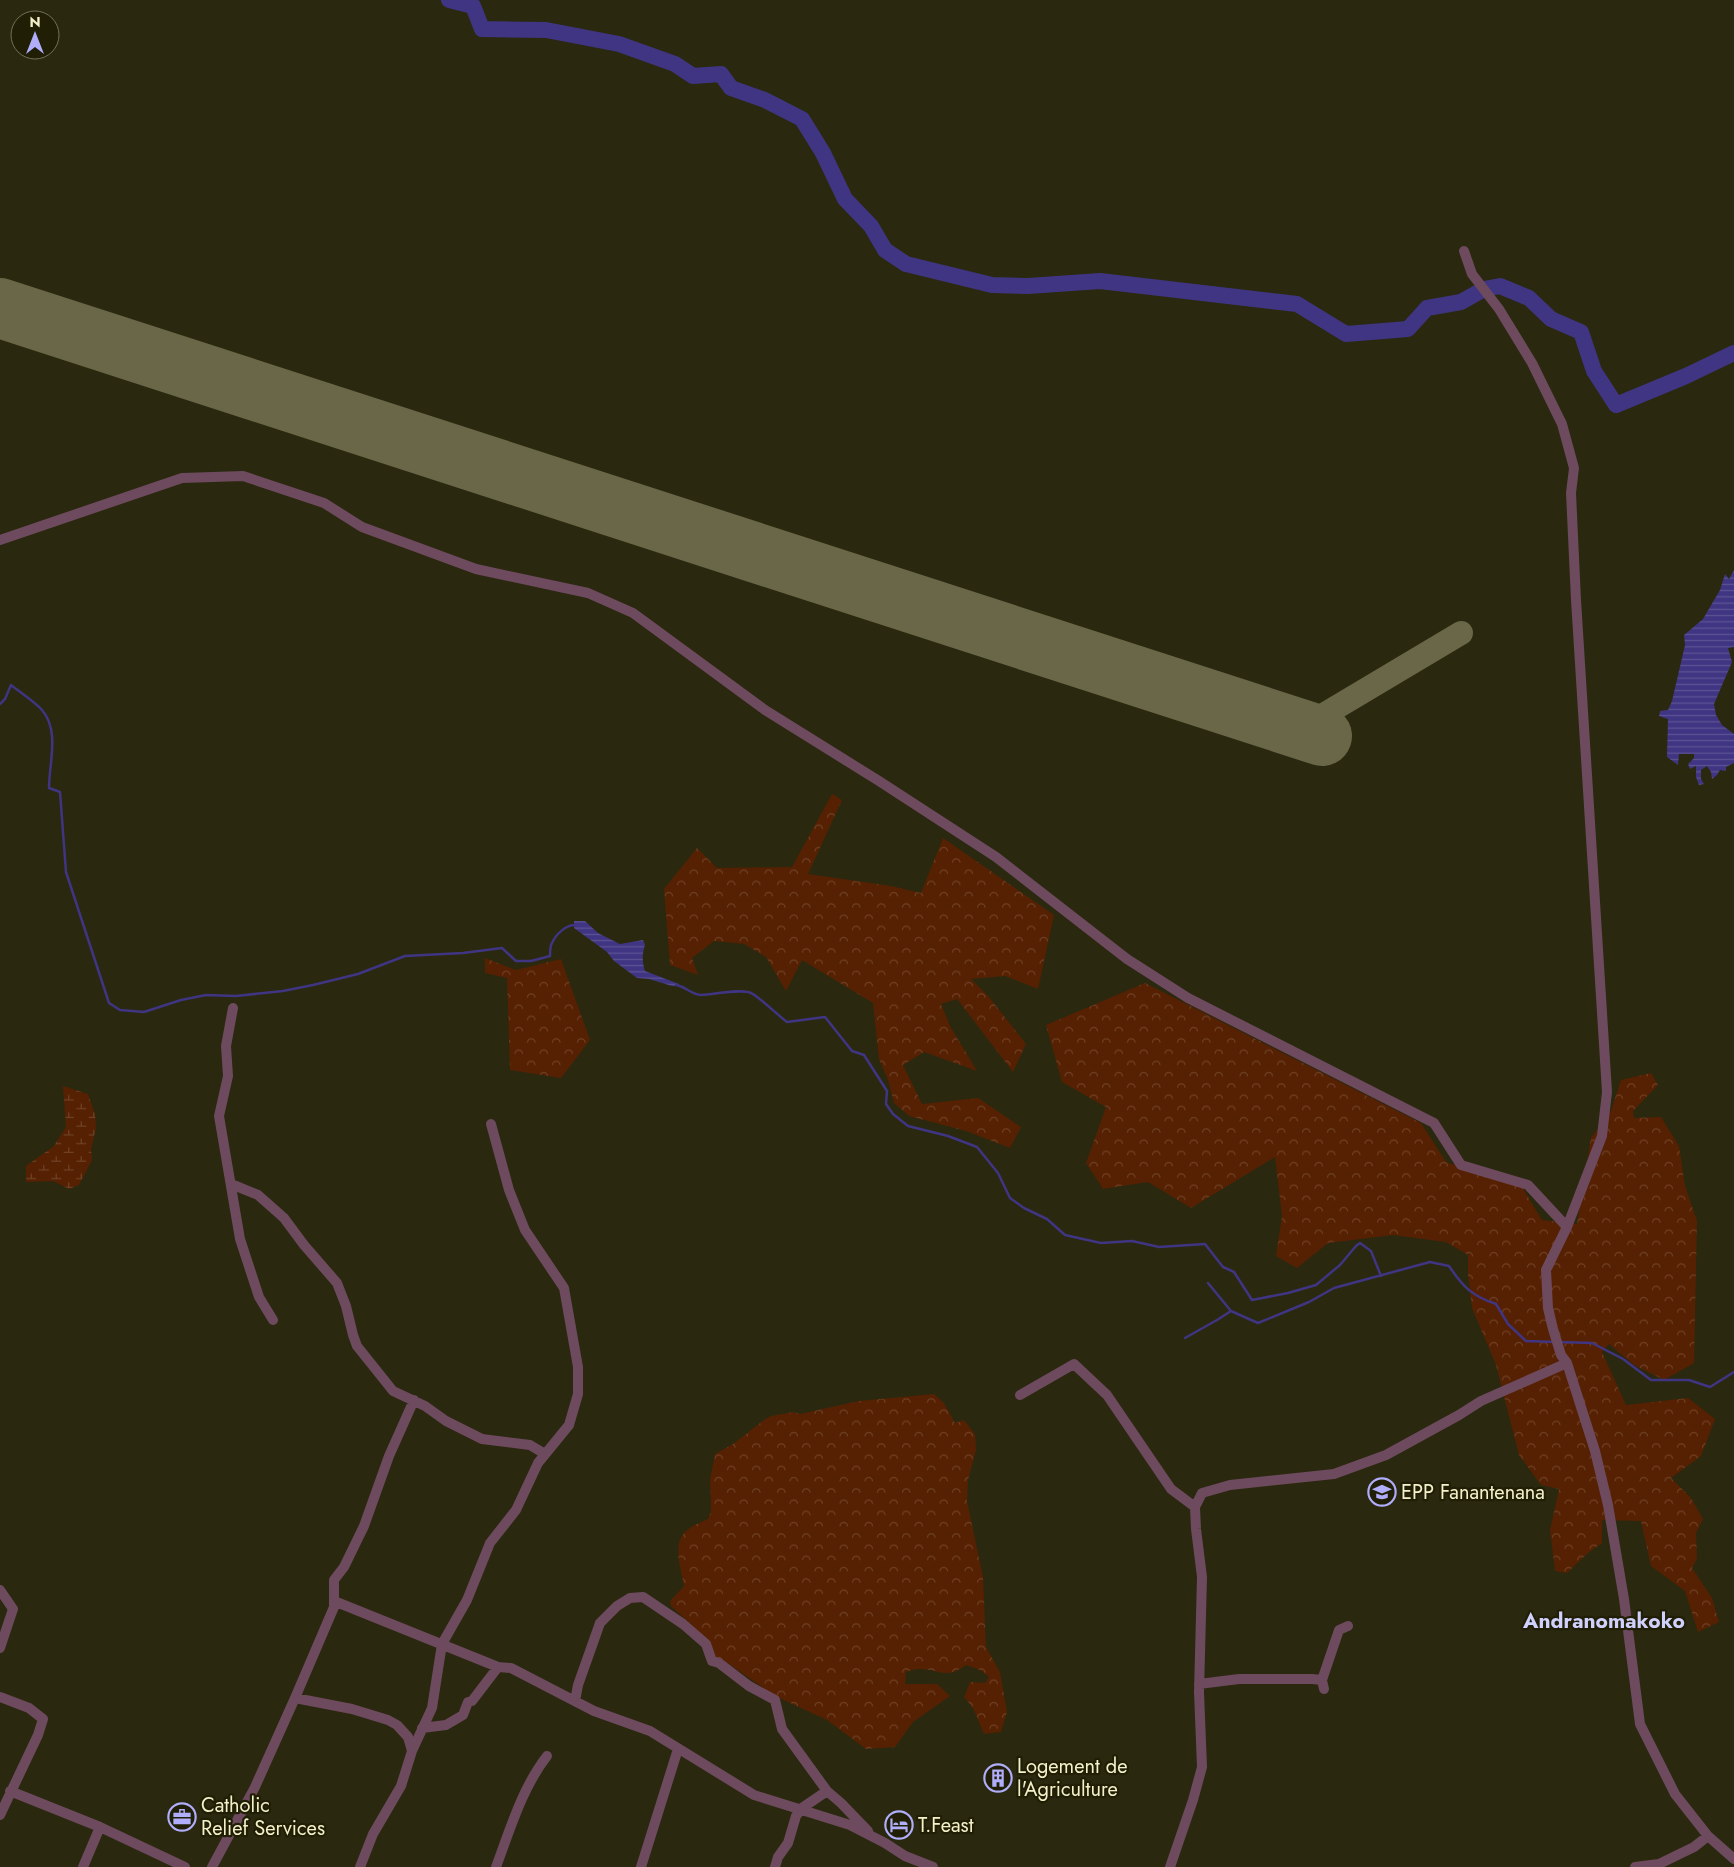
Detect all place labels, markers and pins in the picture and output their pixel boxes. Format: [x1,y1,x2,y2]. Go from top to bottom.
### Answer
school or university icon: EPP Fanantenana [1367,1477,1397,1507]
place label: EPP Fanantenana [1401,1478,1545,1507]
place label: Logement de l'Agriculture [1017,1752,1128,1804]
building icon: Logement de l'Agriculture [983,1763,1013,1793]
place label: Catholic Relief Services [201,1791,325,1843]
office icon: Catholic Relief Services [167,1802,197,1832]
hotel icon: T.Feast [884,1810,914,1840]
place label: T.Feast [918,1811,974,1840]

